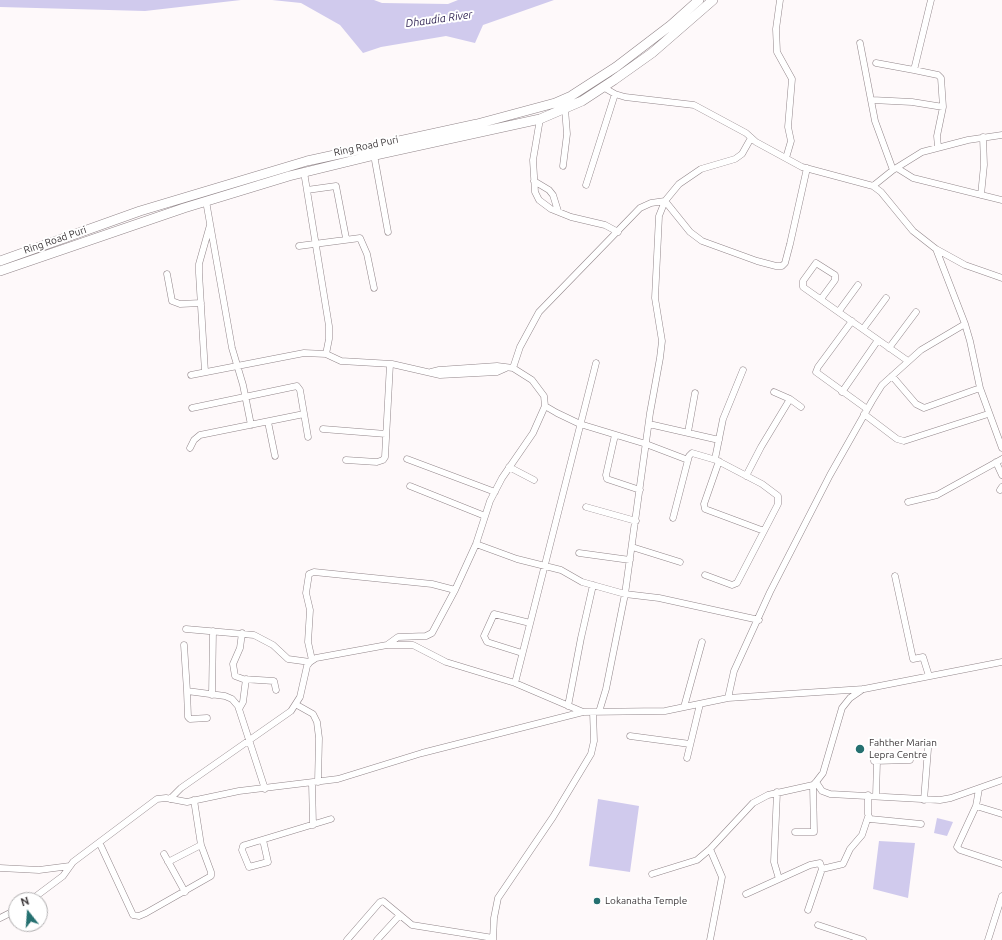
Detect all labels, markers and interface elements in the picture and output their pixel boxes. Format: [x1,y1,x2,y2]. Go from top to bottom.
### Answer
water label: Dhaudia River [405,8,473,30]
street label: Ring Road Puri [333,133,399,159]
street label: Ring Road Puri [22,224,88,256]
place label: Fahther Marian Lepra Centre [869,737,937,760]
marker: Fahther Marian Lepra Centre [854,743,866,755]
north arrow [8,892,48,932]
text: N [19,895,30,908]
place label: Lokanatha Temple [605,895,687,907]
marker: Lokanatha Temple [592,896,602,906]

